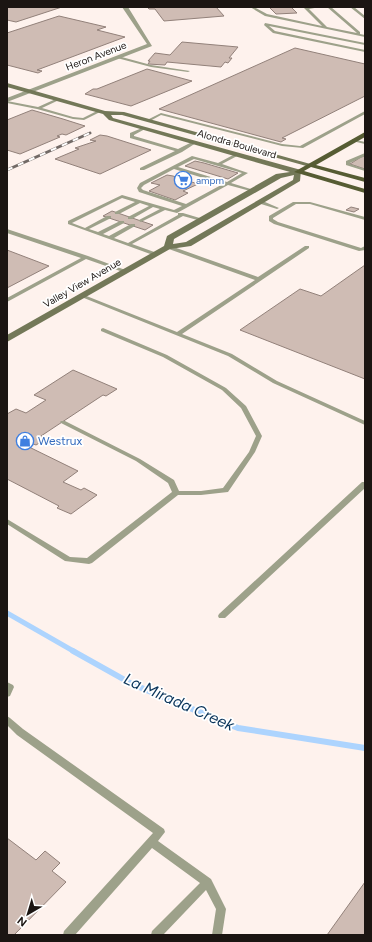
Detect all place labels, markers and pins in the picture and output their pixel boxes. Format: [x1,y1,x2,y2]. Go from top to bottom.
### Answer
supermarket icon: ampm [173,170,193,190]
place label: ampm [196,174,224,187]
shop icon: Westrux [15,431,35,451]
place label: Westrux [38,434,82,448]

